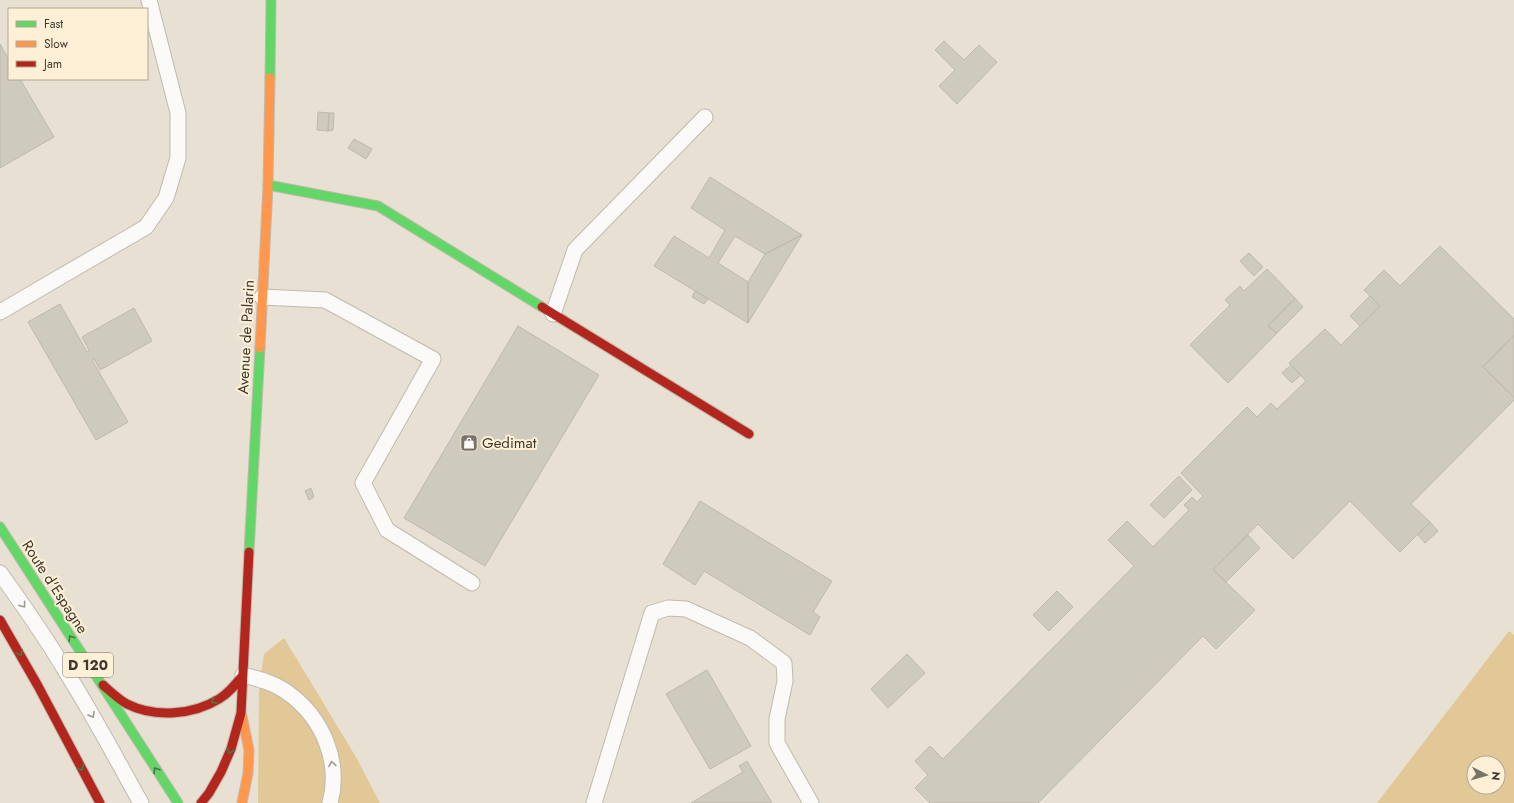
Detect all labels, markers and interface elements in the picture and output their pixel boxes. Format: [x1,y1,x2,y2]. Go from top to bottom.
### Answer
legend [8,8,148,80]
text: Fast [44,15,63,33]
text: Slow [44,35,69,53]
text: Jam [42,55,62,73]
street label: Avenue de Palarin [232,279,260,395]
place label: Gedimat [482,432,537,454]
shop icon: Gedimat [459,433,479,453]
street label: Route d'Espagne [17,536,94,638]
one-way arrow [18,600,25,607]
one-way arrow [68,635,75,642]
one-way arrow [15,649,22,656]
road number: D 120 [63,653,113,677]
one-way arrow [211,697,218,704]
one-way arrow [87,711,95,718]
one-way arrow [227,747,235,754]
north arrow [1466,755,1506,795]
one-way arrow [328,761,337,767]
one-way arrow [77,763,84,771]
one-way arrow [154,767,161,774]
text: N [1488,771,1504,781]

